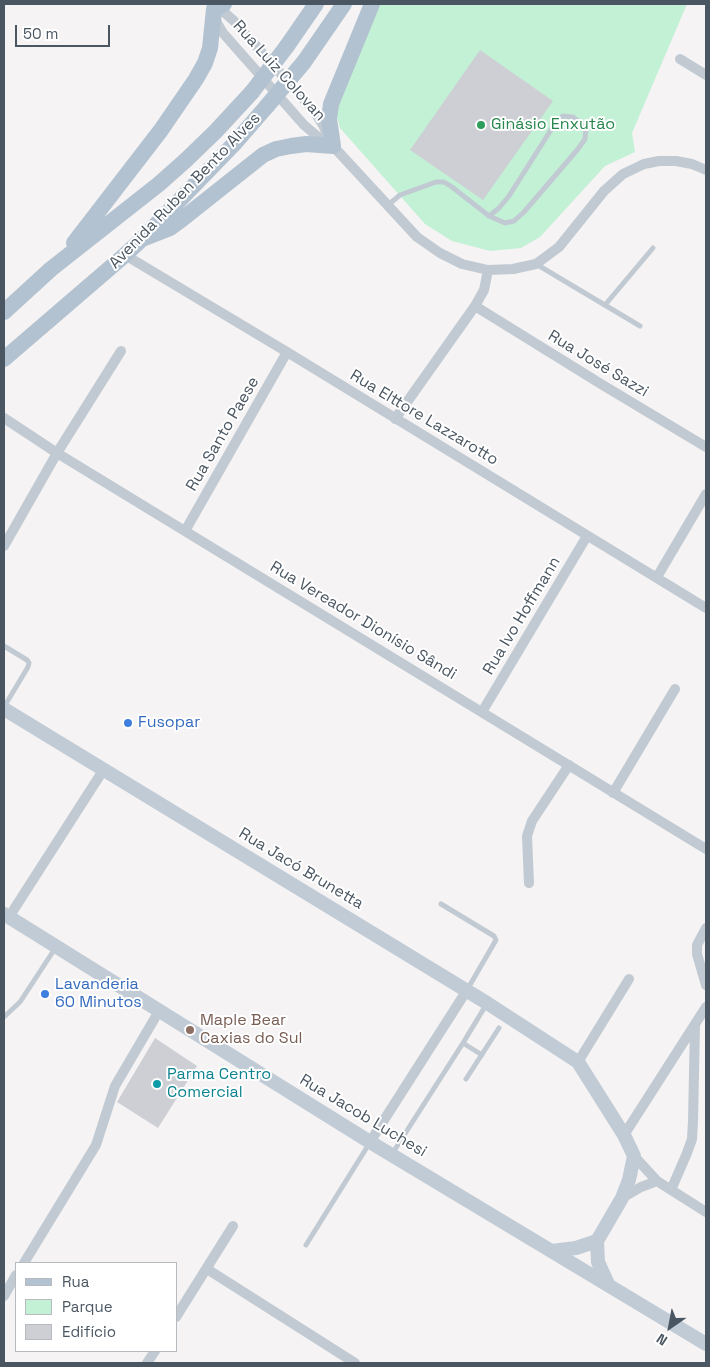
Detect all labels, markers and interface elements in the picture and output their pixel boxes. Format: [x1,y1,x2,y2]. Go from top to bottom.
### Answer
scale bar [18,15,112,47]
street label: Rua Luiz Colovan [229,17,329,125]
text: 50 m [23,24,58,43]
street label: Avenida Ruben Bento Alves [105,109,265,273]
place label: Ginásio Enxutão [491,115,615,135]
marker: Ginásio Enxutão [475,119,487,131]
street label: Rua José Sazzi [544,326,652,402]
street label: Rua Elttore Lazzarotto [346,366,502,470]
street label: Rua Santo Paese [183,373,263,495]
street label: Rua Ivo Hoffmann [479,554,565,678]
street label: Rua Vereador Dionísio Sândi [266,558,460,684]
place label: Fusopar [138,713,200,733]
marker: Fusopar [122,717,134,729]
street label: Rua Jacó Brunetta [235,824,367,914]
place label: Lavanderia 60 Minutos [55,975,142,1013]
marker: Lavanderia 60 Minutos [39,988,51,1000]
place label: Maple Bear Caxias do Sul [200,1011,302,1049]
marker: Maple Bear Caxias do Sul [184,1024,196,1036]
place label: Parma Centro Comercial [167,1065,271,1103]
street label: Rua Jacob Luchesi [296,1070,430,1162]
marker: Parma Centro Comercial [151,1078,163,1090]
legend [15,1262,178,1352]
text: Rua [62,1272,89,1291]
text: Parque [62,1297,113,1316]
north arrow [645,1302,695,1352]
text: Edifício [62,1322,116,1341]
text: N [653,1329,671,1350]

